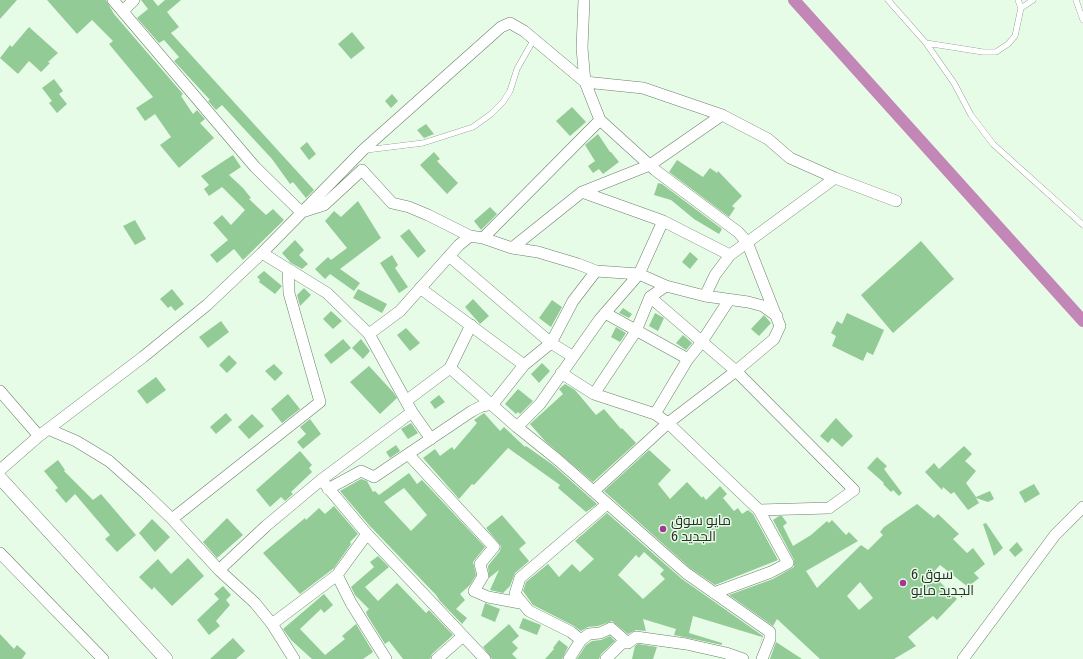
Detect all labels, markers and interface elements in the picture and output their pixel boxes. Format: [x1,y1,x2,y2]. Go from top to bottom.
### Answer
place label: مايو سوق 6 الجديد [671,513,731,546]
marker: مايو سوق 6 الجديد [658,524,668,534]
place label: سوق 6 الجديد مايو [911,567,974,600]
marker: سوق 6 الجديد مايو [898,578,908,588]

